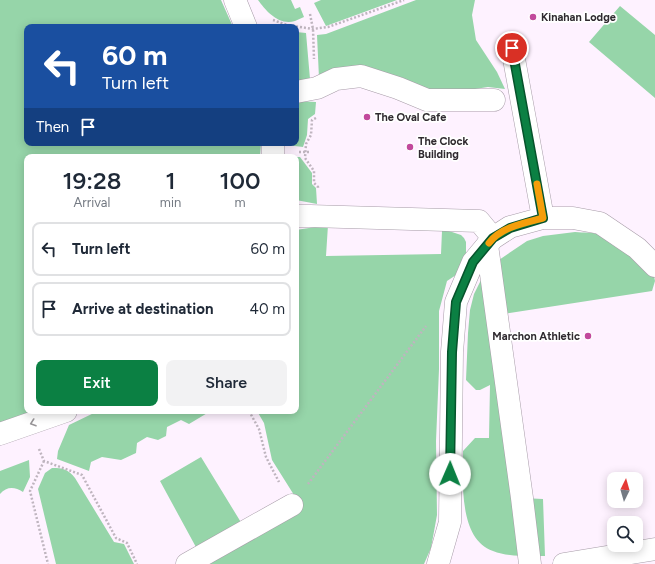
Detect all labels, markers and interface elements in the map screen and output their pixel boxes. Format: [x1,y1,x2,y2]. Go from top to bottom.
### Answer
place label: Kinahan Lodge [541,11,616,24]
marker: Kinahan Lodge [528,12,538,22]
pin [495,31,529,65]
icon: arrive [501,37,523,59]
text: 60 m [102,38,167,72]
icon: left [36,40,88,92]
text: Turn left [102,72,169,94]
place label: The Oval Cafe [375,111,446,124]
marker: The Oval Cafe [362,112,372,122]
icon: arrive [77,116,99,138]
text: Then [36,118,69,136]
place label: The Clock Building [418,135,468,161]
marker: The Clock Building [405,142,415,152]
text: 19:28 [62,166,121,195]
text: 1 [165,166,176,195]
text: 100 [220,166,261,195]
text: Arrival [74,195,110,210]
text: min [160,195,181,210]
text: m [235,195,246,210]
icon: left [38,238,60,260]
text: Turn left [72,240,130,258]
text: 60 m [250,240,285,258]
icon: arrive [38,298,60,320]
text: Arrive at destination [72,300,213,318]
text: 40 m [250,300,285,318]
place label: Marchon Athletic [492,330,580,343]
marker: Marchon Athletic [583,331,593,341]
button: Exit [36,360,158,406]
button: Share [166,360,287,406]
one-way arrow [30,418,37,426]
position arrow [429,453,471,495]
north arrow [607,472,643,508]
map controls [607,472,643,552]
button: search [607,516,643,552]

